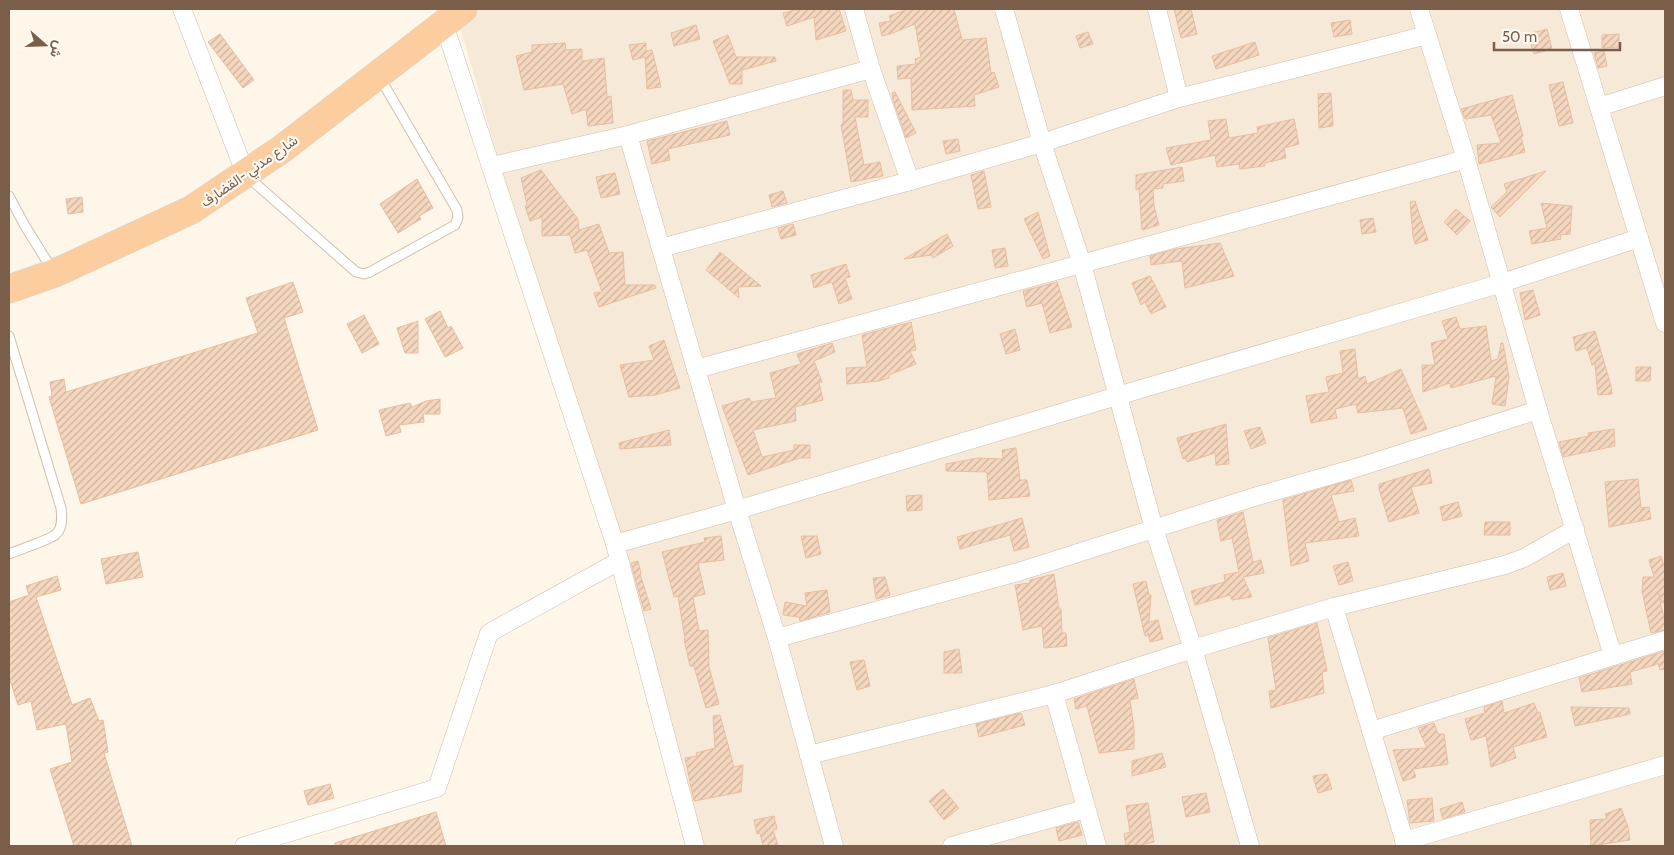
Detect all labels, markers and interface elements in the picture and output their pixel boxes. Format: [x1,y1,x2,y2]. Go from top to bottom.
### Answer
north arrow [20,20,70,70]
scale bar [1494,20,1620,52]
text: 50 m [1502,28,1537,46]
text: ش [46,38,69,61]
street label: شارع مدني -القضارف [197,131,303,214]

